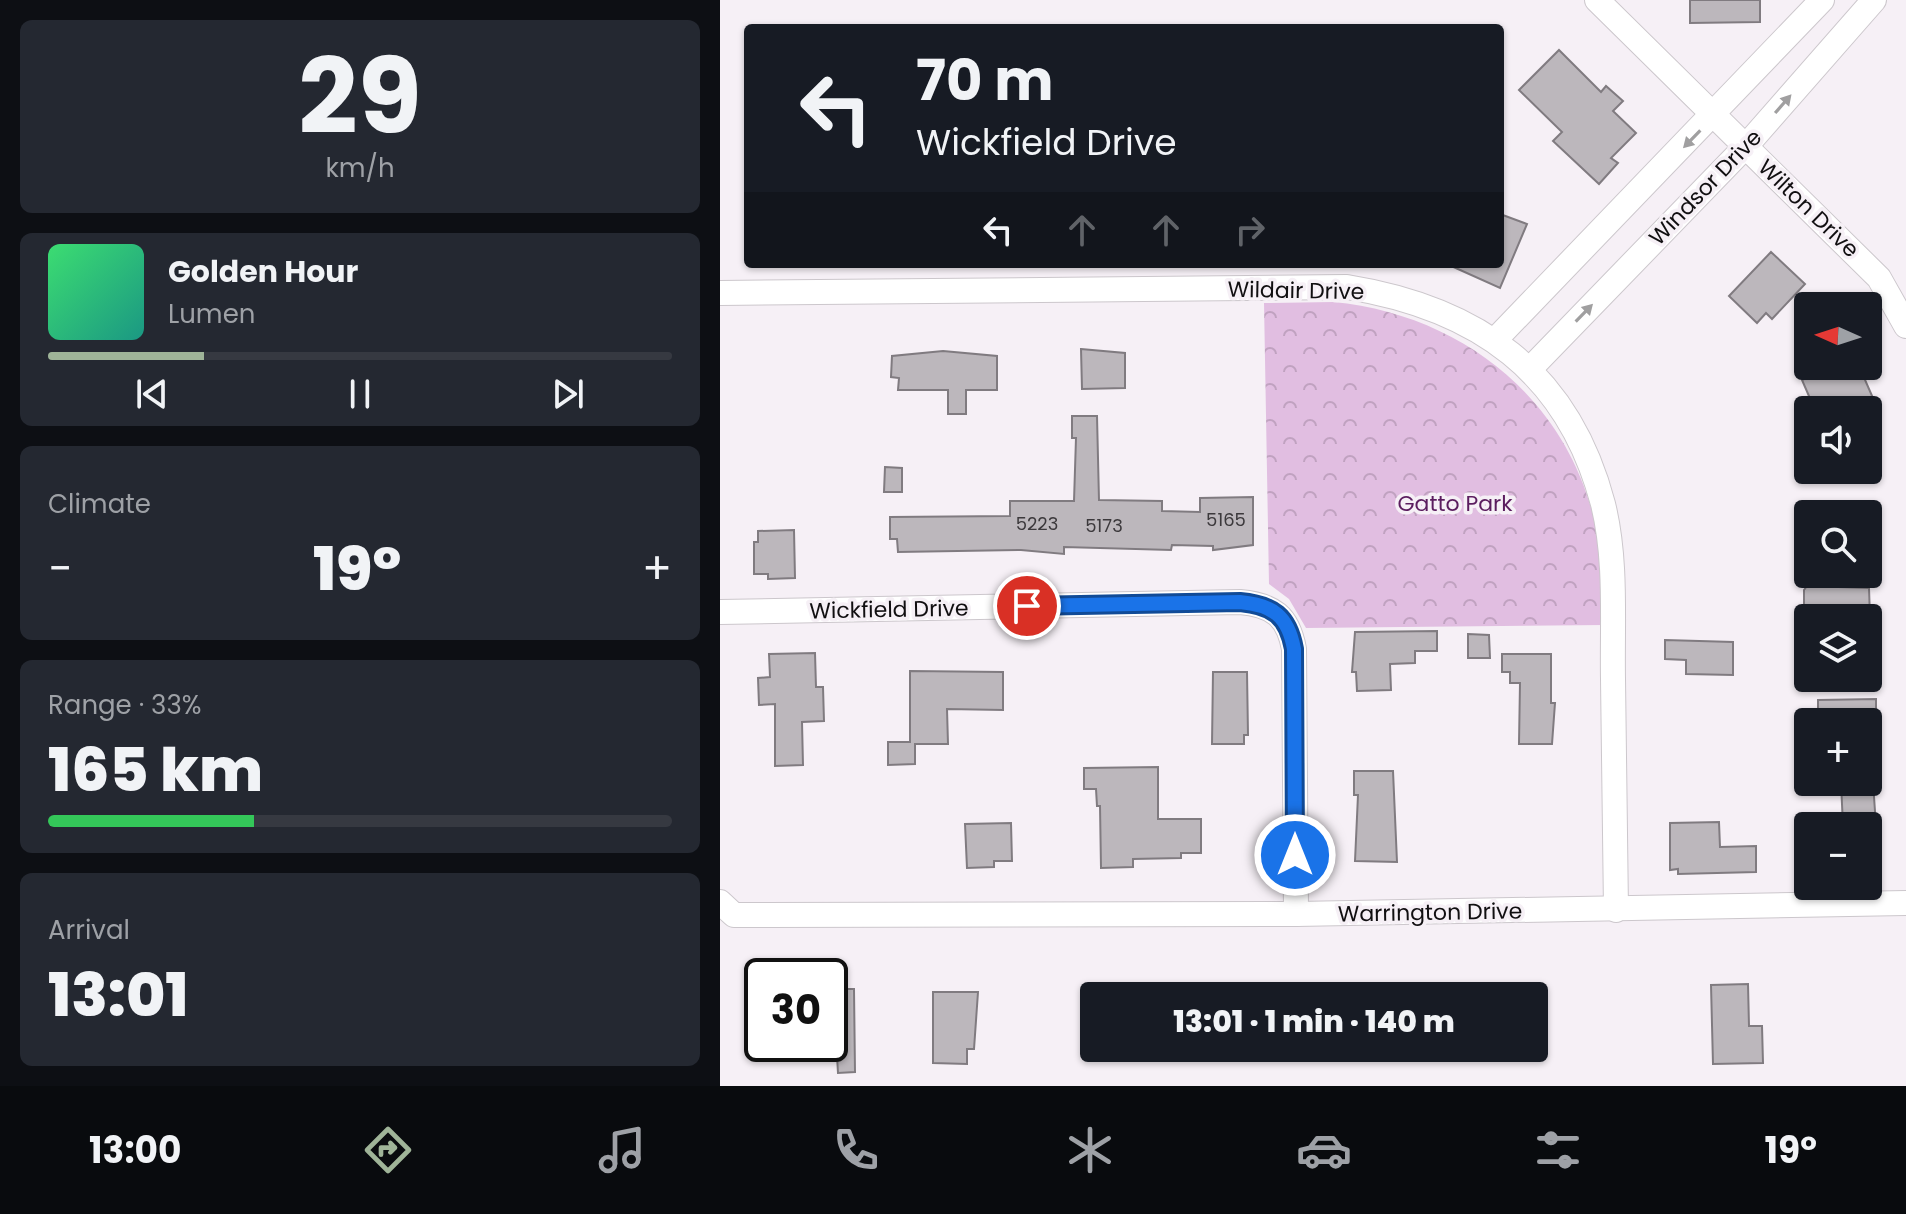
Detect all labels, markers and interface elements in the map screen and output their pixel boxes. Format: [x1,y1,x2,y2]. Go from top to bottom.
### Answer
text: 29 [298,24,422,169]
text: 70 m [916,41,1054,120]
icon: left [784,56,888,160]
one-way arrow [1773,95,1791,114]
text: Wickfield Drive [916,117,1176,168]
street label: Windsor Drive [1642,122,1769,252]
one-way arrow [1683,129,1702,148]
text: km/h [325,150,395,186]
street label: Wilton Drive [1751,152,1866,264]
icon: left [976,208,1020,252]
icon: ahead [1060,208,1104,252]
icon: ahead [1144,208,1188,252]
icon: right [1228,208,1272,252]
text: Golden Hour [168,250,358,293]
street label: Wildair Drive [1227,274,1365,307]
north arrow [1794,292,1882,380]
map controls [1794,292,1882,900]
text: Lumen [168,296,255,332]
one-way arrow [1574,304,1593,323]
icon: previous [130,372,174,416]
icon: pause [338,372,382,416]
icon: next [546,372,590,416]
button: sound [1794,396,1882,484]
text: Climate [48,486,151,522]
park label: Gatto Park [1397,488,1513,519]
button: search [1794,500,1882,588]
house number: 5165 [1206,507,1246,532]
house number: 5223 [1016,511,1058,536]
house number: 5173 [1085,513,1123,538]
text: 19° [313,527,401,611]
text: − [48,538,72,599]
text: + [642,538,672,599]
pin [993,572,1061,640]
icon: arrive [1005,584,1049,628]
street label: Wickfield Drive [809,593,969,626]
button: layers [1794,604,1882,692]
text: Range · 33% [48,687,201,723]
button: + [1794,708,1882,796]
text: 165 km [48,728,263,812]
button: − [1794,812,1882,900]
position arrow [1253,813,1337,897]
street label: Warrington Drive [1338,895,1522,930]
text: Arrival [48,912,130,948]
text: 13:01 [48,953,189,1037]
speed limit sign: 30 [744,958,848,1062]
text: 13:01 · 1 min · 140 m [1173,1000,1455,1043]
icon: directions [360,1122,416,1178]
icon: music [594,1122,650,1178]
icon: phone [828,1122,884,1178]
icon: climate [1062,1122,1118,1178]
icon: car [1296,1122,1352,1178]
icon: filters [1530,1122,1586,1178]
text: 13:00 [89,1125,182,1176]
text: 19° [1765,1125,1817,1176]

